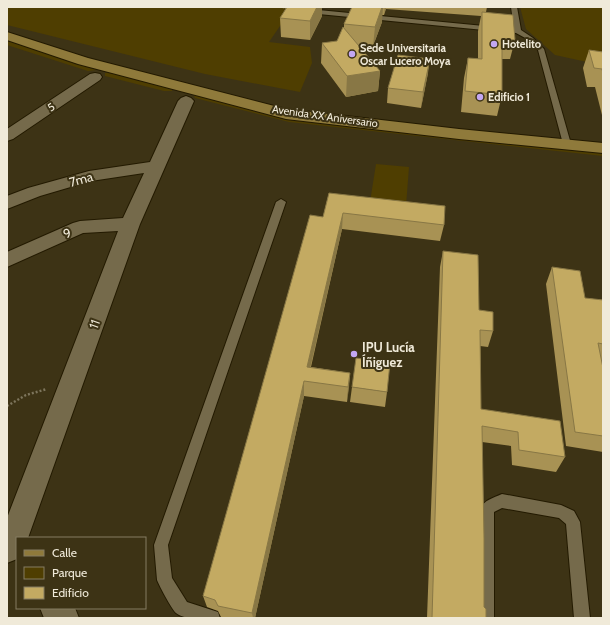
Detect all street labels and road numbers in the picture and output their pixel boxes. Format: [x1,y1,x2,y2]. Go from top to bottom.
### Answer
street label: 5 [45,100,57,114]
street label: Avenida XX Aniversario [271,102,379,130]
street label: 7ma [67,168,95,190]
street label: 9 [60,224,74,242]
street label: 11 [85,317,103,331]

